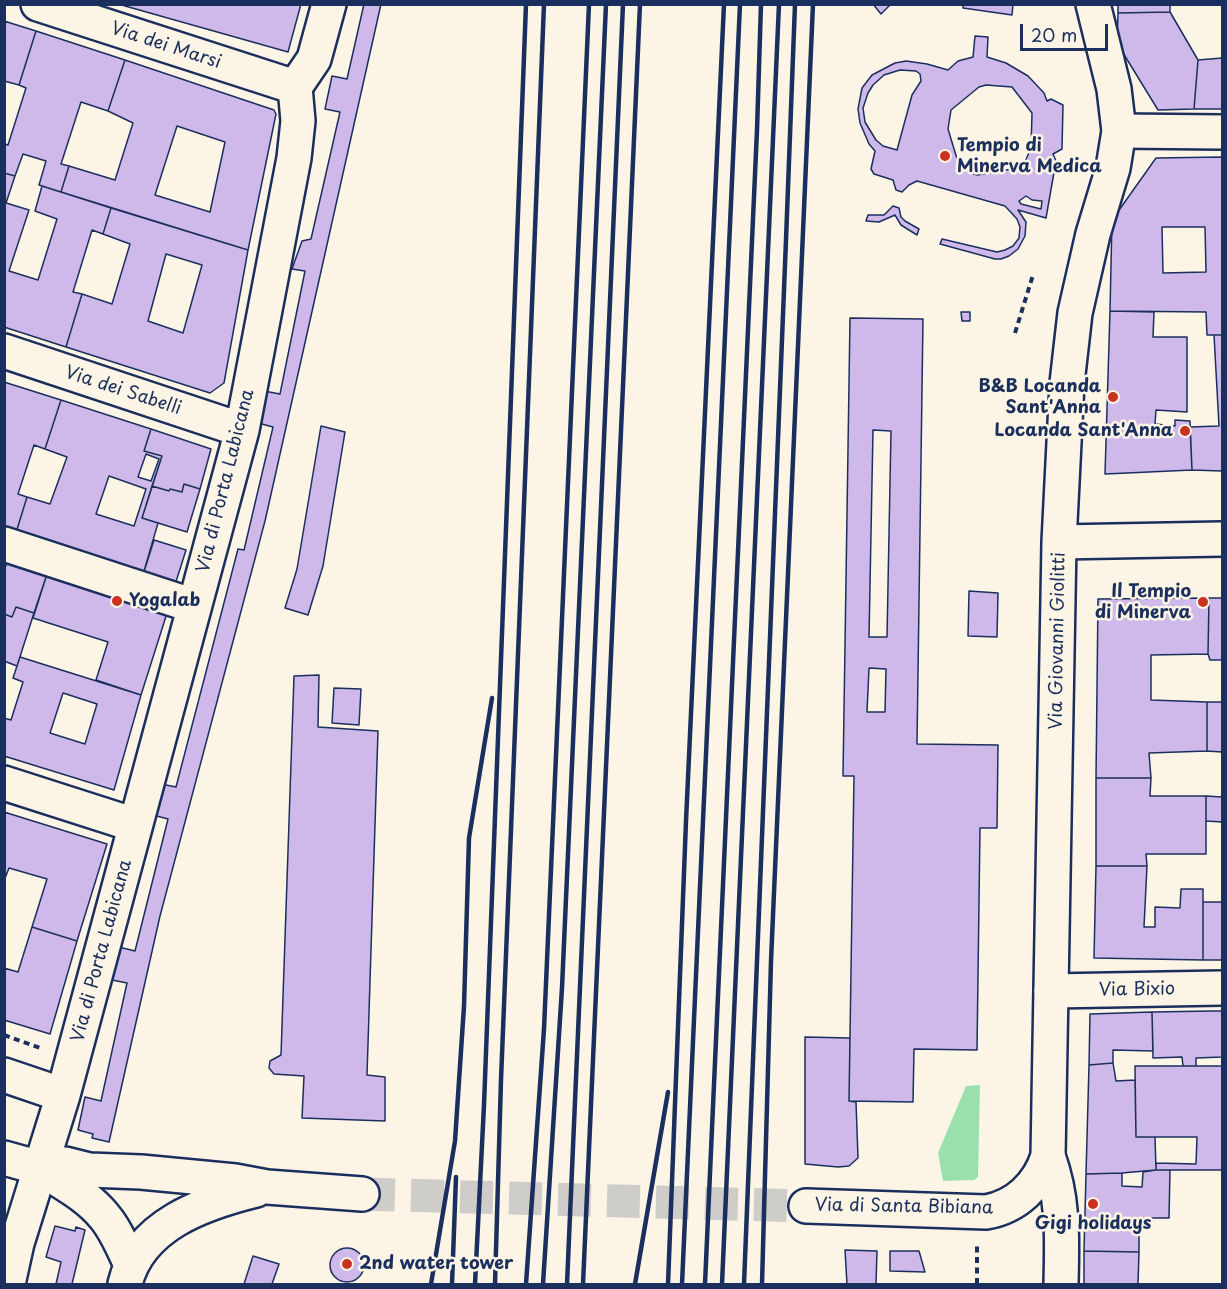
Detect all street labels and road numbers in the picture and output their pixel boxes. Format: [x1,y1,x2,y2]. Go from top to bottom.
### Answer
street label: Via dei Marsi [108,18,224,74]
street label: Via dei Sabelli [62,362,184,420]
street label: Via di Porta Labicana [193,387,259,575]
street label: Via Giovanni Giolitti [1046,552,1070,730]
street label: Via di Porta Labicana [67,857,137,1045]
street label: Via Bixio [1099,979,1175,1001]
street label: Via di Santa Bibiana [815,1195,993,1219]

